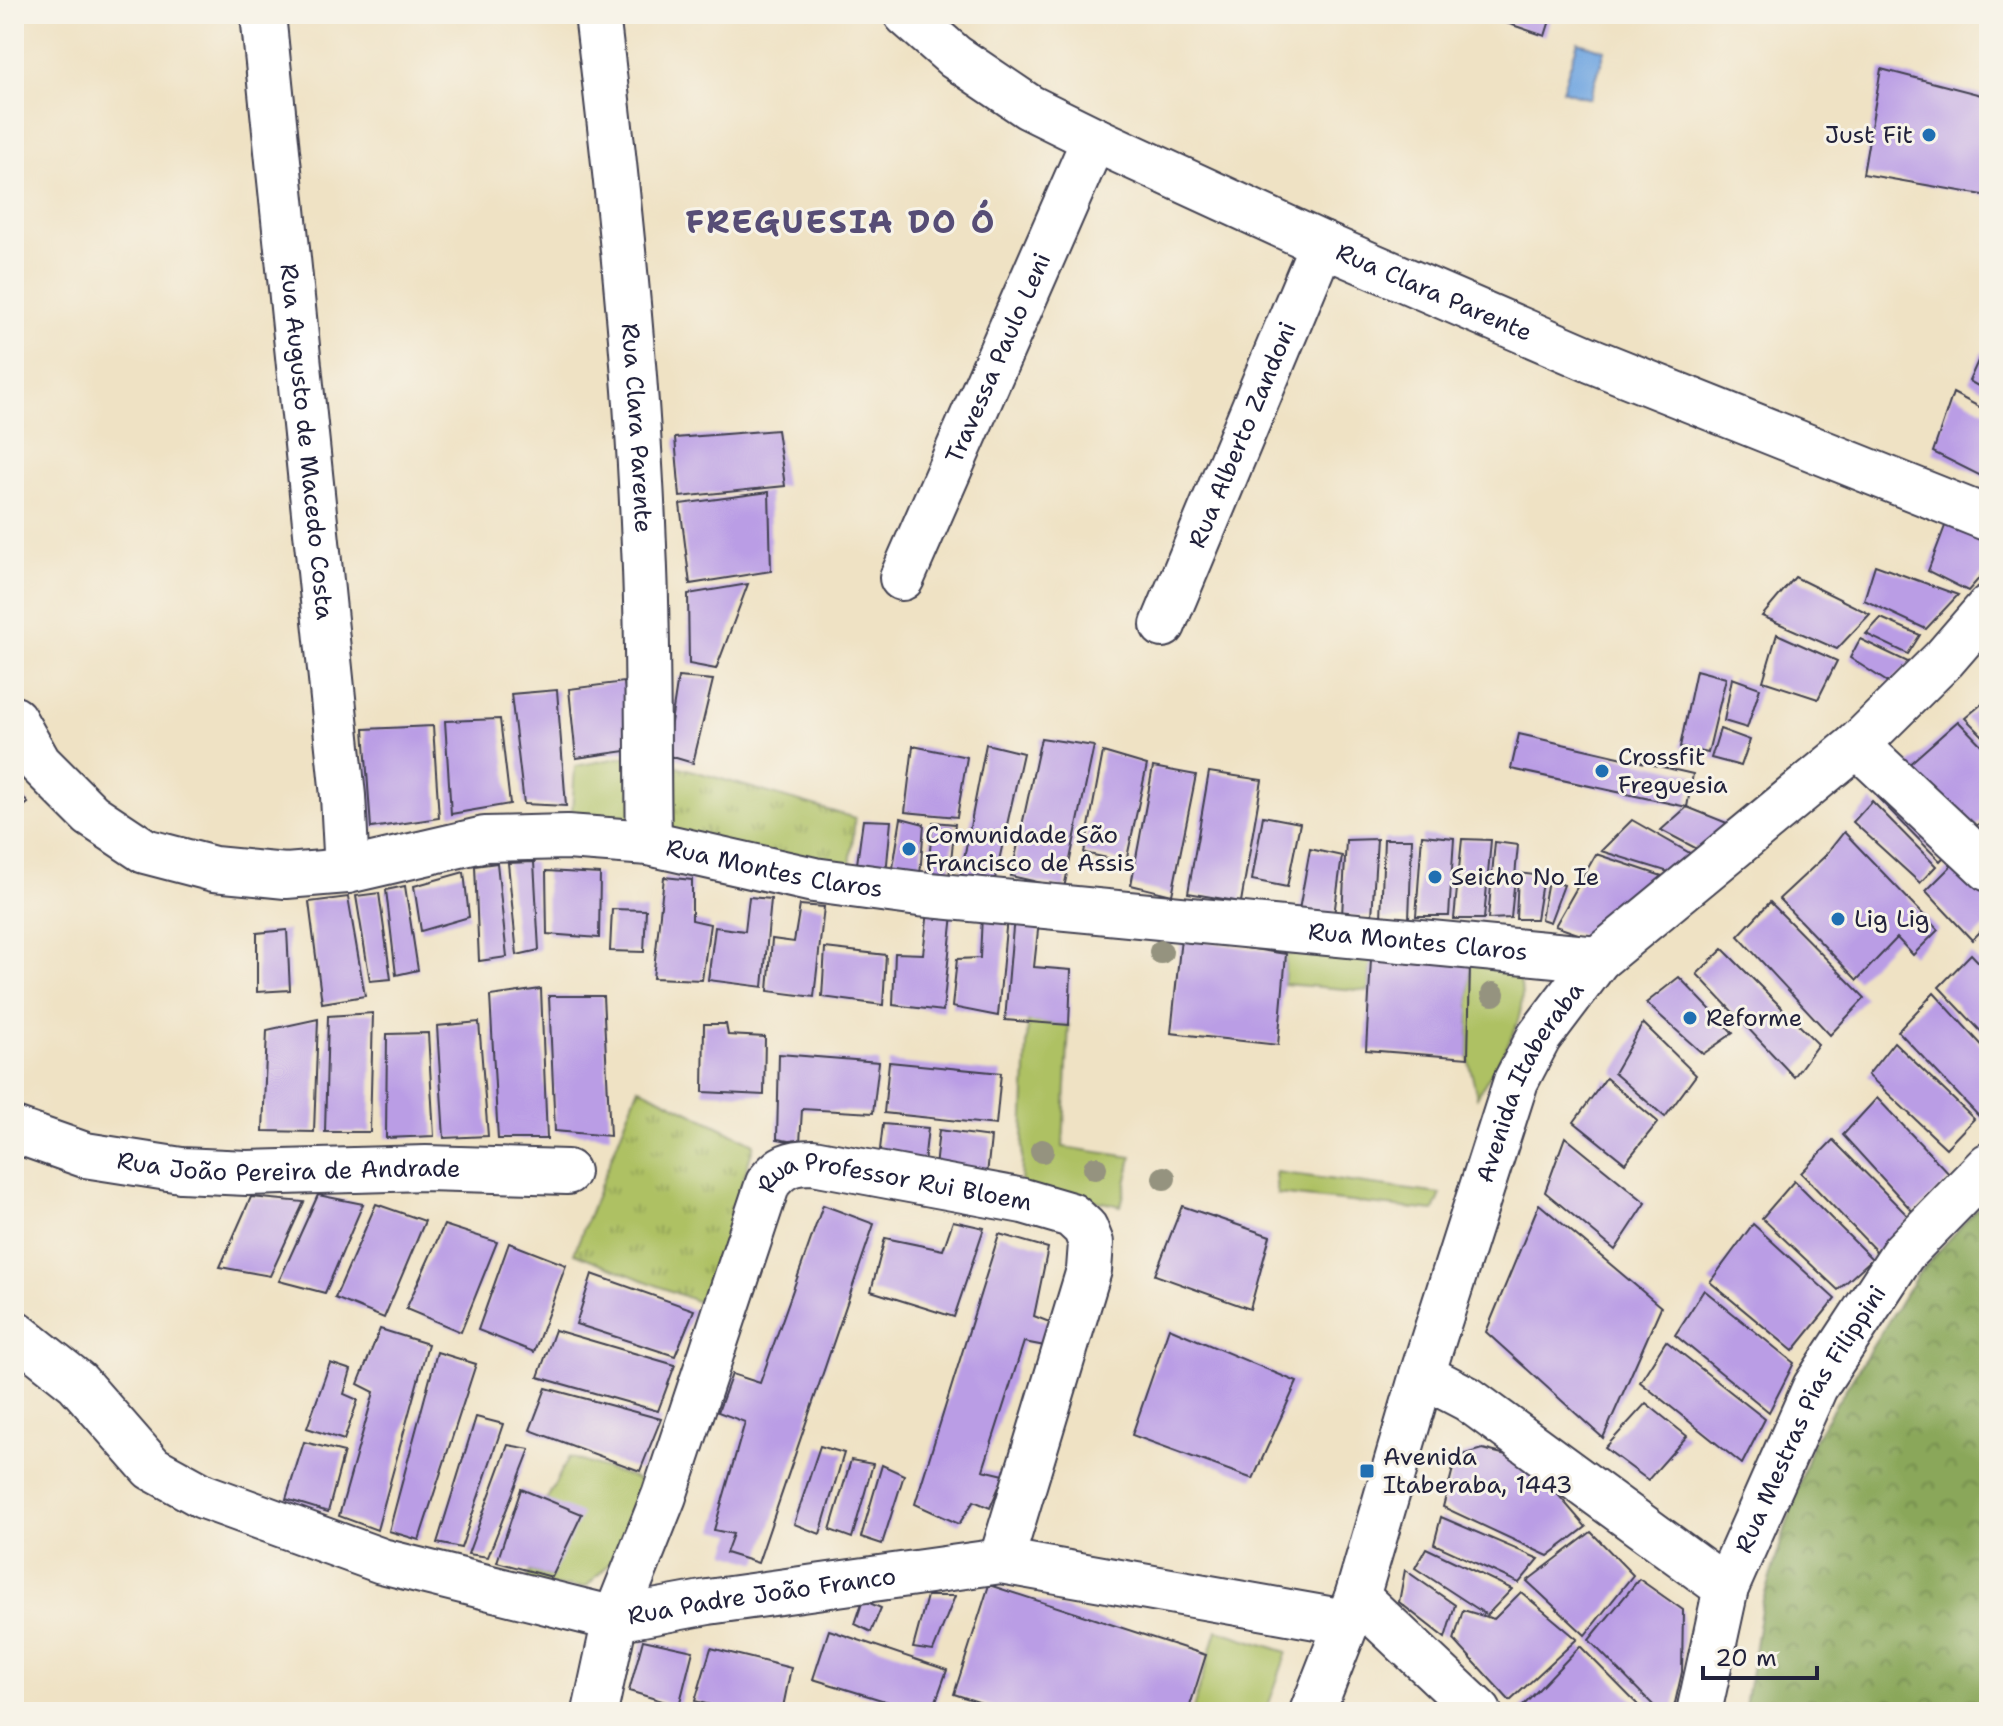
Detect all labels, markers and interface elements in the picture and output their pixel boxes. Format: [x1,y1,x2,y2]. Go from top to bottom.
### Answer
place label: Just Fit [1825,119,1913,151]
marker: Just Fit [1920,126,1938,144]
district label: FREGUESIA DO Ó [686,199,996,243]
street label: Rua Clara Parente [1331,236,1537,349]
street label: Travessa Paulo Leni [938,248,1058,468]
street label: Rua Augusto de Macedo Costa [273,262,341,621]
street label: Rua Alberto Zandoni [1181,317,1304,553]
street label: Rua Clara Parente [614,322,659,534]
place label: Crossfit Freguesia [1618,741,1728,801]
marker: Crossfit Freguesia [1593,762,1611,780]
place label: Comunidade São Francisco de Assis [925,819,1135,879]
street label: Rua Montes Claros [663,831,885,905]
marker: Comunidade São Francisco de Assis [900,840,918,858]
place label: Seicho No Ie [1451,861,1599,893]
marker: Seicho No Ie [1426,868,1444,886]
place label: Lig Lig [1854,903,1930,935]
marker: Lig Lig [1829,910,1847,928]
street label: Rua Montes Claros [1307,915,1529,968]
street label: Avenida Itaberaba [1469,975,1591,1187]
place label: Reforme [1706,1002,1802,1034]
marker: Reforme [1681,1009,1699,1027]
street label: Rua João Pereira de Andrade [115,1144,461,1189]
text: Rua Professor Rui Bloem [750,1146,1034,1218]
street label: Rua Professor Rui Bloem [761,1187,1045,1221]
street label: Rua Mestras Pias Filippini [1727,1279,1894,1558]
place label: Avenida Itaberaba, 1443 [1383,1441,1572,1501]
marker: Avenida Itaberaba, 1443 [1358,1462,1376,1480]
street label: Rua Padre João Franco [625,1560,898,1632]
scale bar [1703,1630,1817,1680]
text: 20 m [1715,1642,1777,1674]

